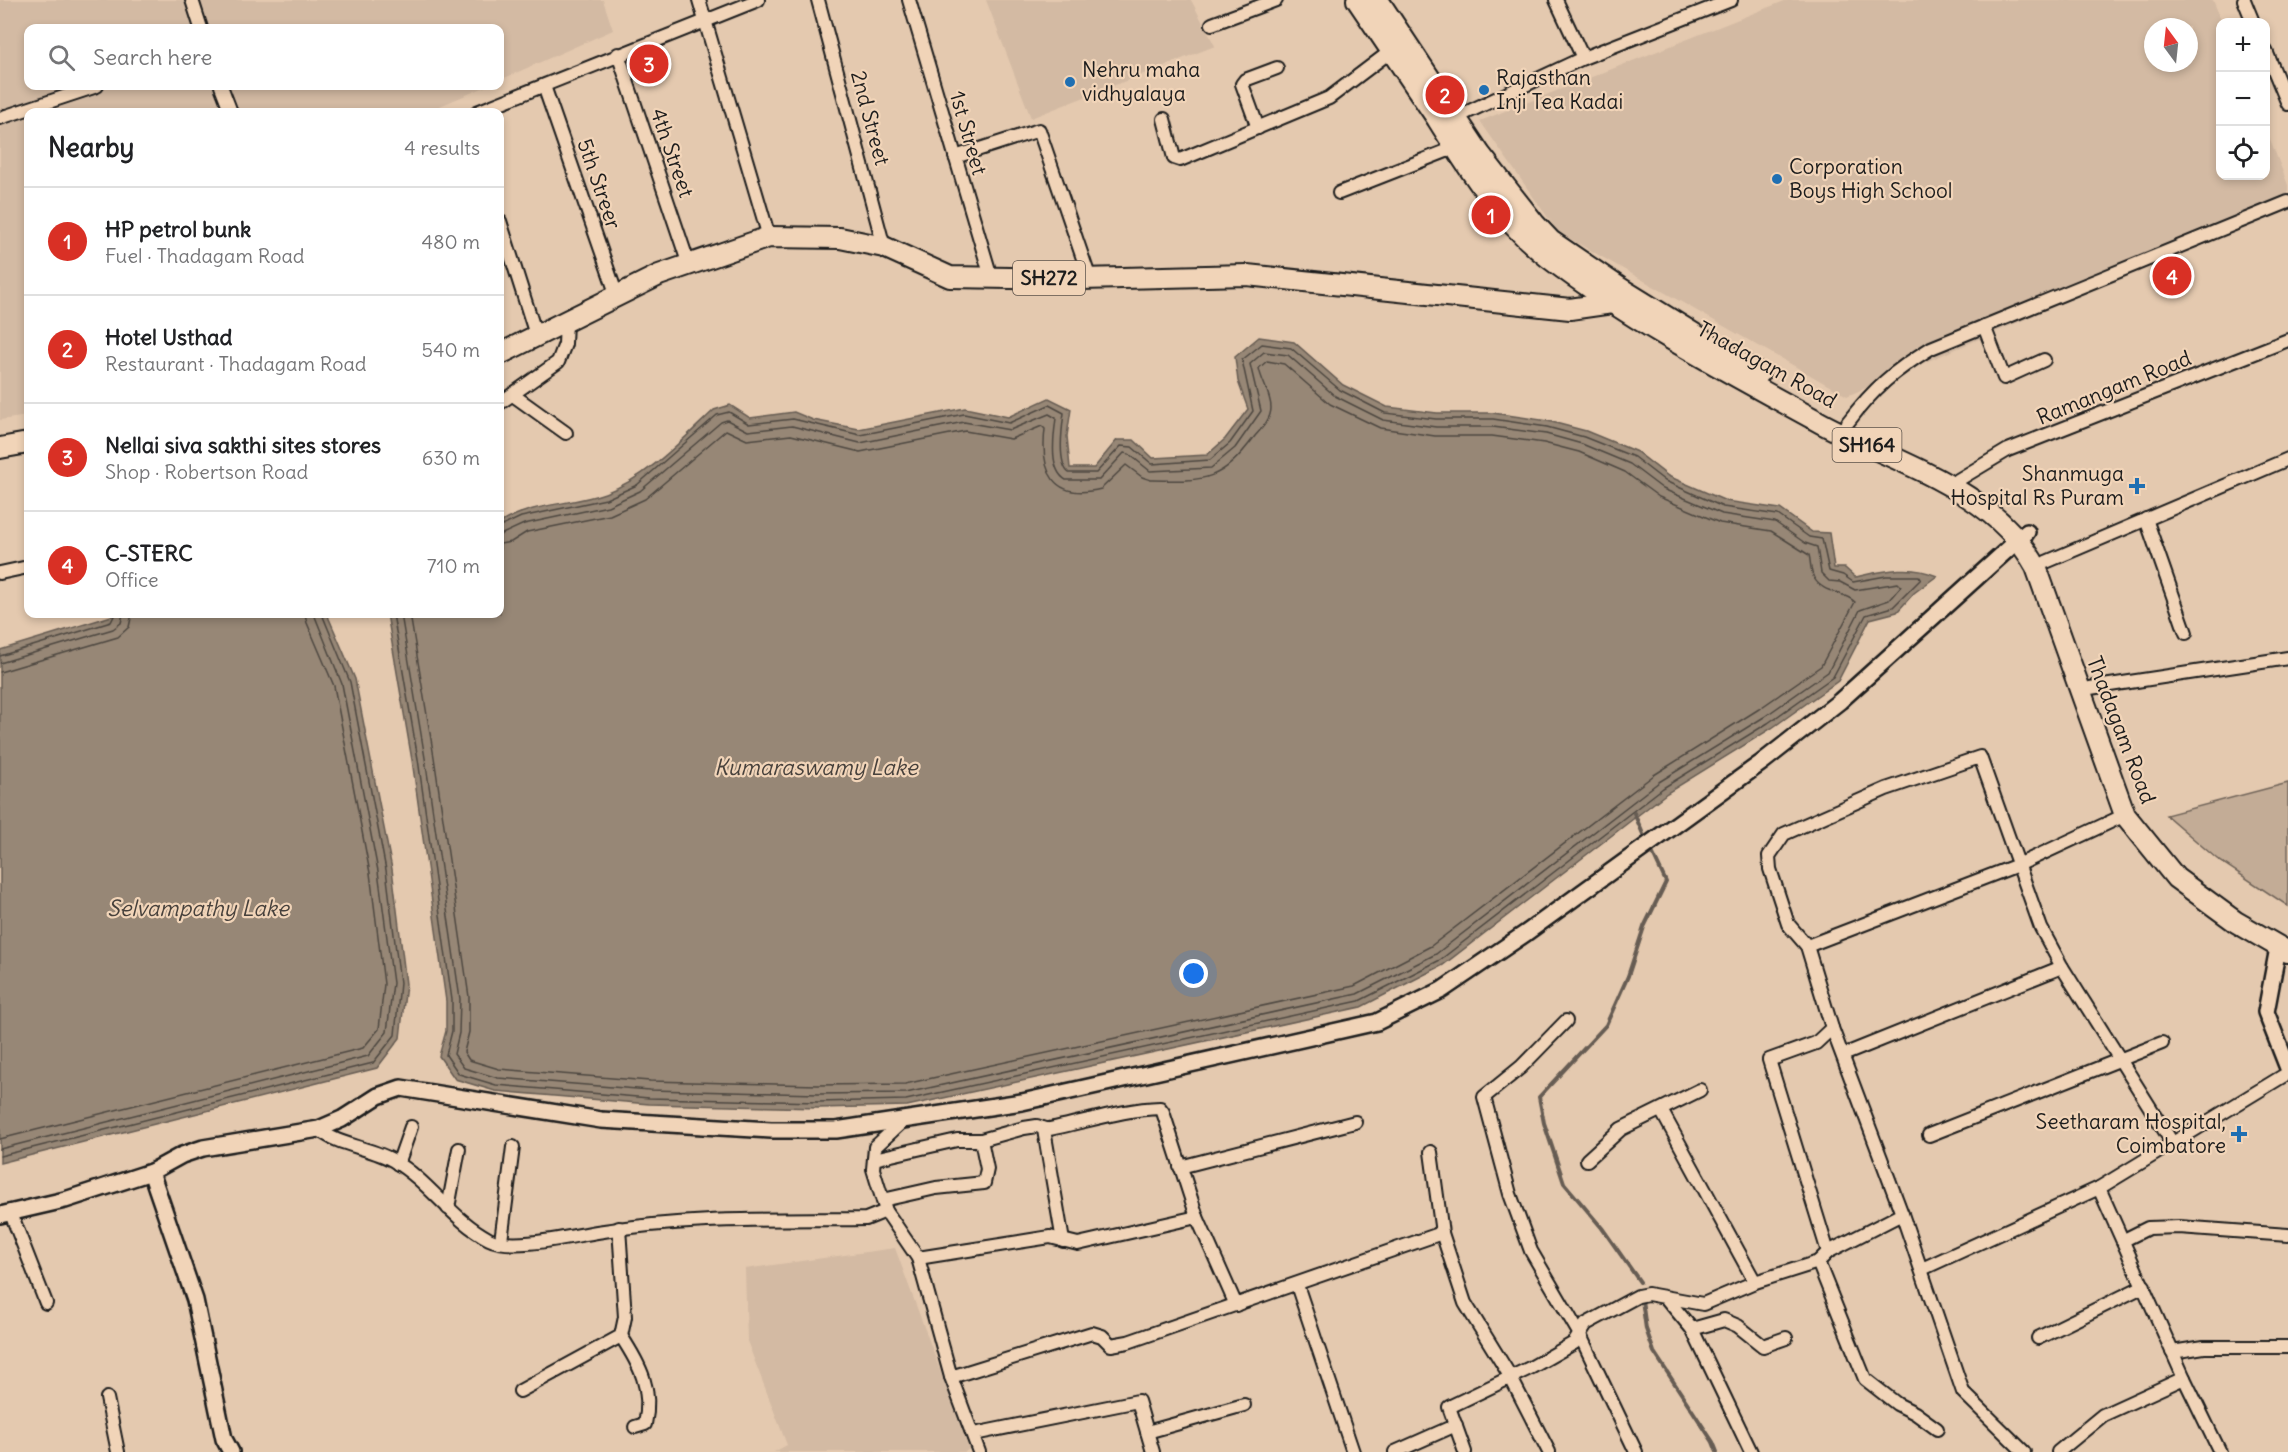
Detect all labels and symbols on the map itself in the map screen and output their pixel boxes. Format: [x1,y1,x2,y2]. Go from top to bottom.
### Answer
north arrow [2144,18,2198,72]
pin: 3 [630,42,668,86]
place label: Nehru maha vidhyalaya [1082,56,1200,107]
place label: Rajasthan Inji Tea Kadai [1496,64,1623,115]
street label: 2nd Street [845,67,896,168]
pin: 2 [1426,72,1464,118]
marker: Nehru maha vidhyalaya [1063,75,1077,89]
marker: Rajasthan Inji Tea Kadai [1477,83,1491,97]
street label: 1st Street [944,88,993,178]
street label: 4th Street [645,105,700,201]
street label: 5th Streer [571,135,628,233]
place label: Corporation Boys High School [1789,153,1952,204]
marker: Corporation Boys High School [1770,172,1784,186]
pin: 1 [1472,192,1510,238]
pin: 4 [2152,254,2192,298]
road number: SH272 [1013,261,1085,295]
street label: Thadagam Road [1693,315,1842,414]
street label: Ramangam Road [2033,344,2195,431]
road number: SH164 [1832,428,1902,462]
place label: Shanmuga Hospital Rs Puram [1951,460,2124,511]
marker: Shanmuga Hospital Rs Puram [2128,477,2146,495]
street label: Thadagam Road [2081,652,2162,807]
water label: Kumaraswamy Lake [714,753,920,781]
water label: Selvampathy Lake [107,894,291,922]
your location [1179,959,1208,988]
place label: Seetharam Hospital, Coimbatore [2035,1108,2226,1159]
marker: Seetharam Hospital, Coimbatore [2230,1125,2248,1143]

